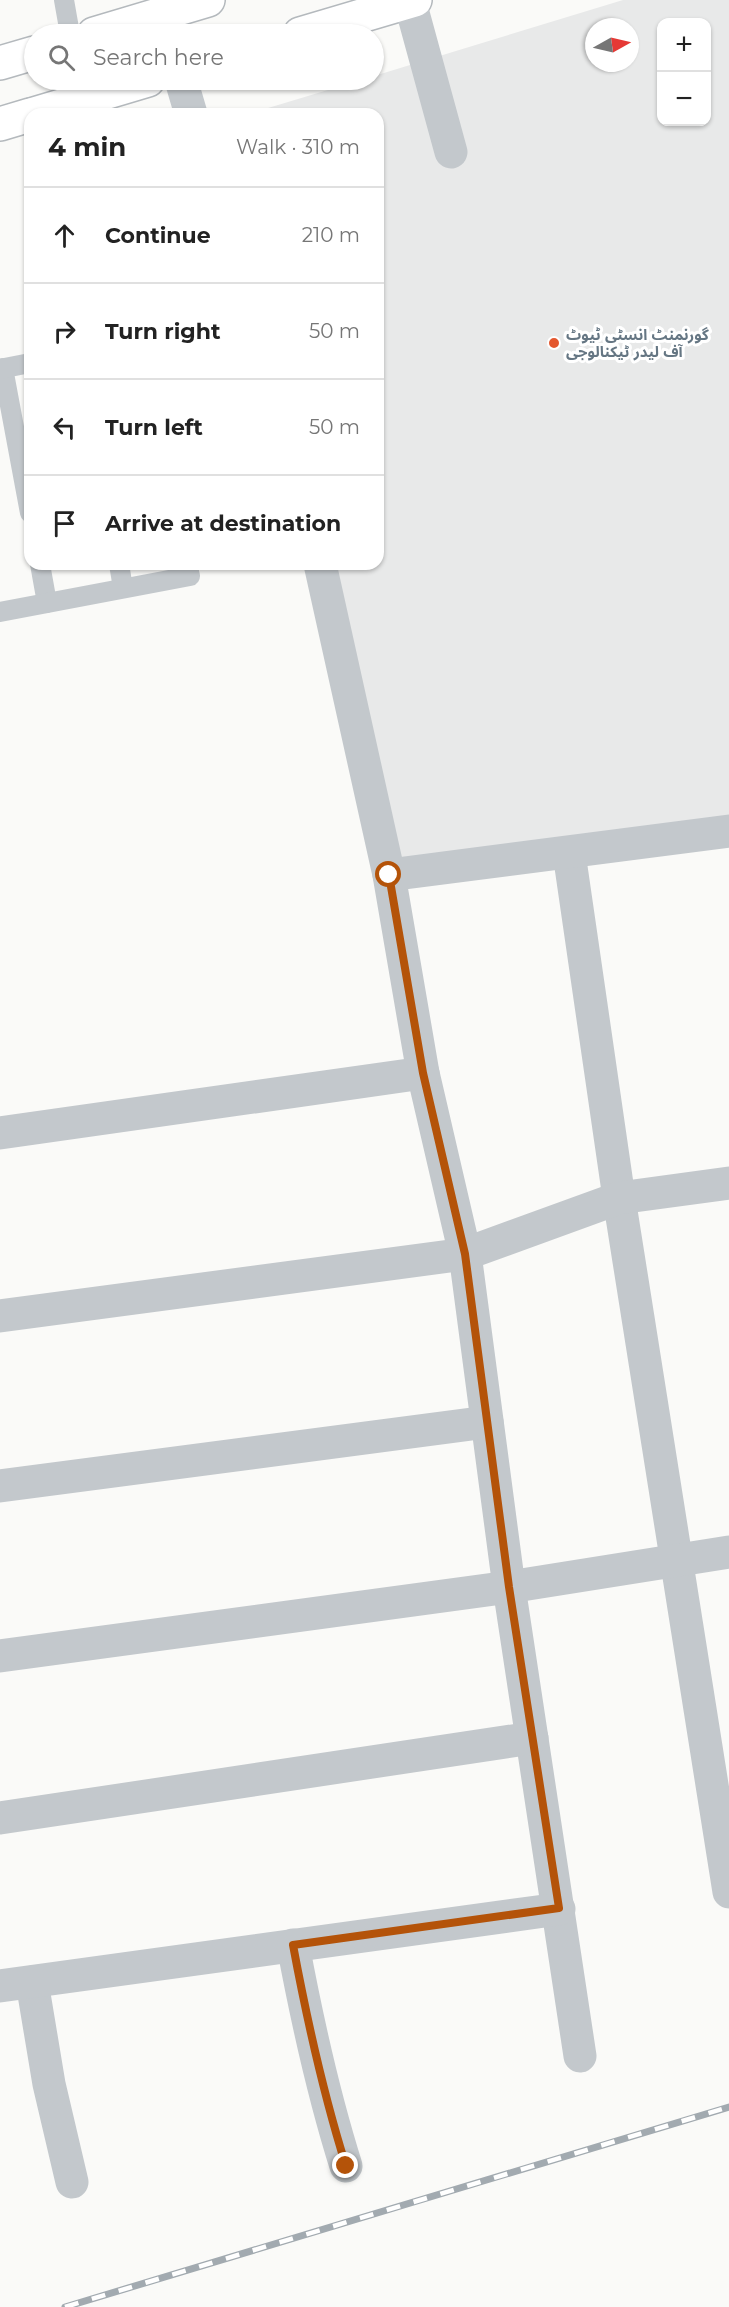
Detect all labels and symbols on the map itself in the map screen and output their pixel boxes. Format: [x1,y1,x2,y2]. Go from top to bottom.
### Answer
north arrow [585,18,639,72]
place label: گورنمنٹ انسٹی ٹیوٹ آف لیدر ٹیکنالوجی [566,325,709,361]
marker: گورنمنٹ انسٹی ٹیوٹ آف لیدر ٹیکنالوجی [547,336,561,350]
route start [375,861,401,887]
route end [332,2152,358,2178]

